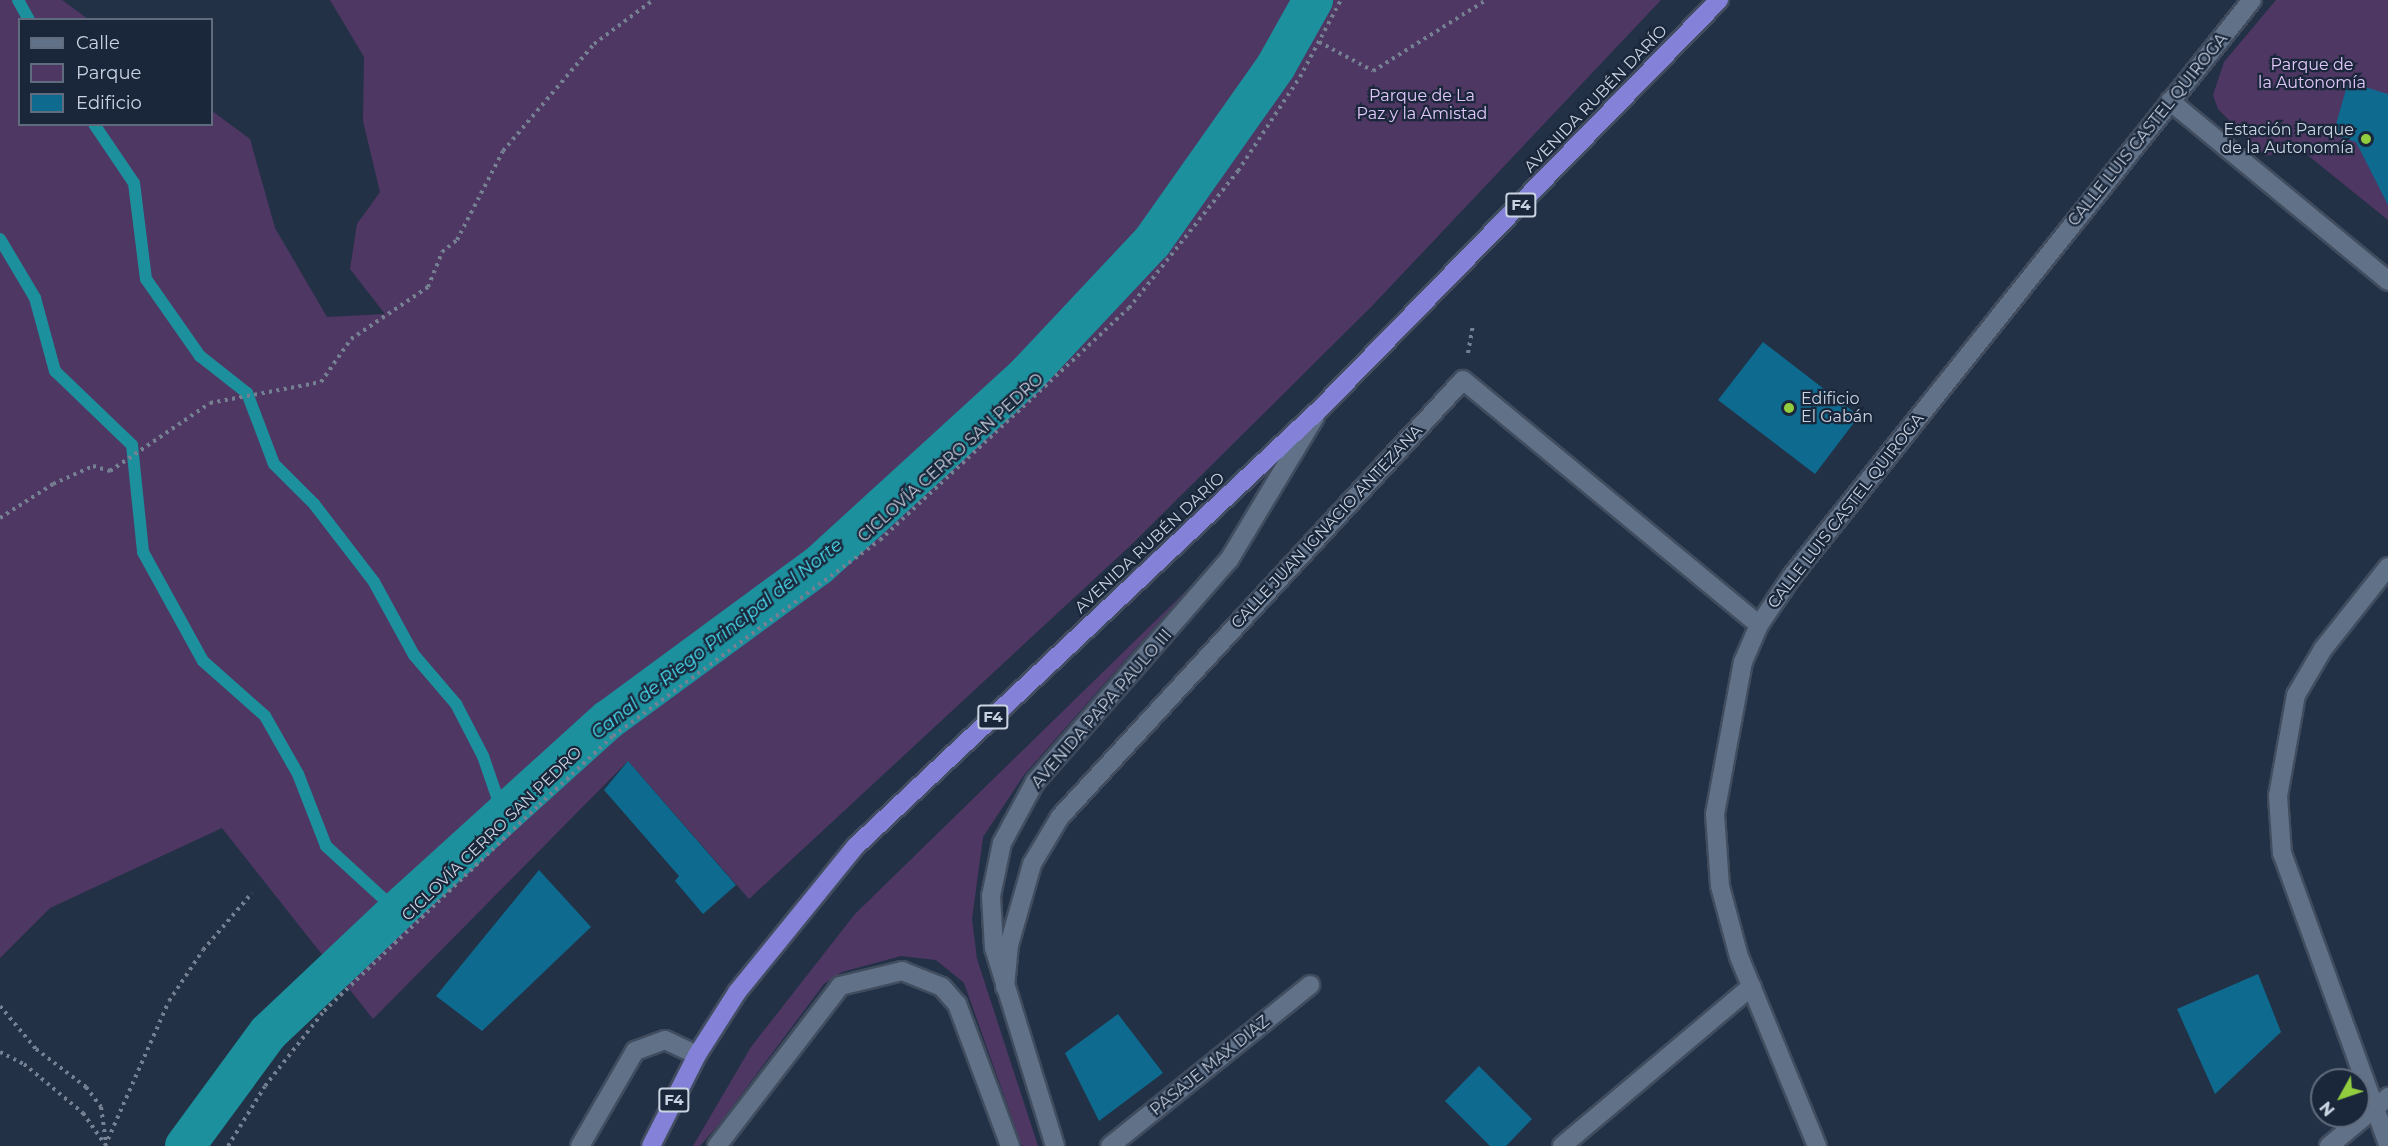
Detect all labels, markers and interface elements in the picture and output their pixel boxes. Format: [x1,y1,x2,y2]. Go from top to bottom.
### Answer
legend [18,18,213,126]
street label: AVENIDA RUBÉN DARÍO [1520,21,1672,177]
street label: CALLE LUIS CASTEL QUIROGA [2064,30,2232,230]
text: Calle [76,32,120,54]
park label: Parque de la Autonomía [2258,55,2366,93]
text: Parque [76,62,141,84]
park label: Parque de La Paz y la Amistad [1357,86,1487,124]
text: Edificio [76,92,142,114]
place label: Estación Parque de la Autonomía [2222,120,2354,158]
marker: Estación Parque de la Autonomía [2359,132,2373,146]
road number: F4 [1504,193,1538,217]
street label: CICLOVÍA CERRO SAN PEDRO [854,370,1048,546]
place label: Edificio El Gabán [1801,389,1873,427]
marker: Edificio El Gabán [1782,401,1796,415]
street label: CALLE LUIS CASTEL QUIROGA [1764,410,1928,612]
street label: CALLE JUAN IGNACIO ANTEZANA [1227,421,1427,633]
street label: AVENIDA RUBÉN DARÍO [1071,469,1229,617]
water label: Canal de Riego Principal del Norte [587,534,847,744]
street label: AVENIDA PAPA PAULO III [1028,626,1176,792]
road number: F4 [976,705,1010,729]
street label: CICLOVÍA CERRO SAN PEDRO [398,743,586,925]
street label: PASAJE MAX DIAZ [1147,1012,1273,1120]
north arrow [2310,1068,2370,1128]
road number: F4 [658,1088,690,1112]
text: N [2316,1098,2339,1120]

